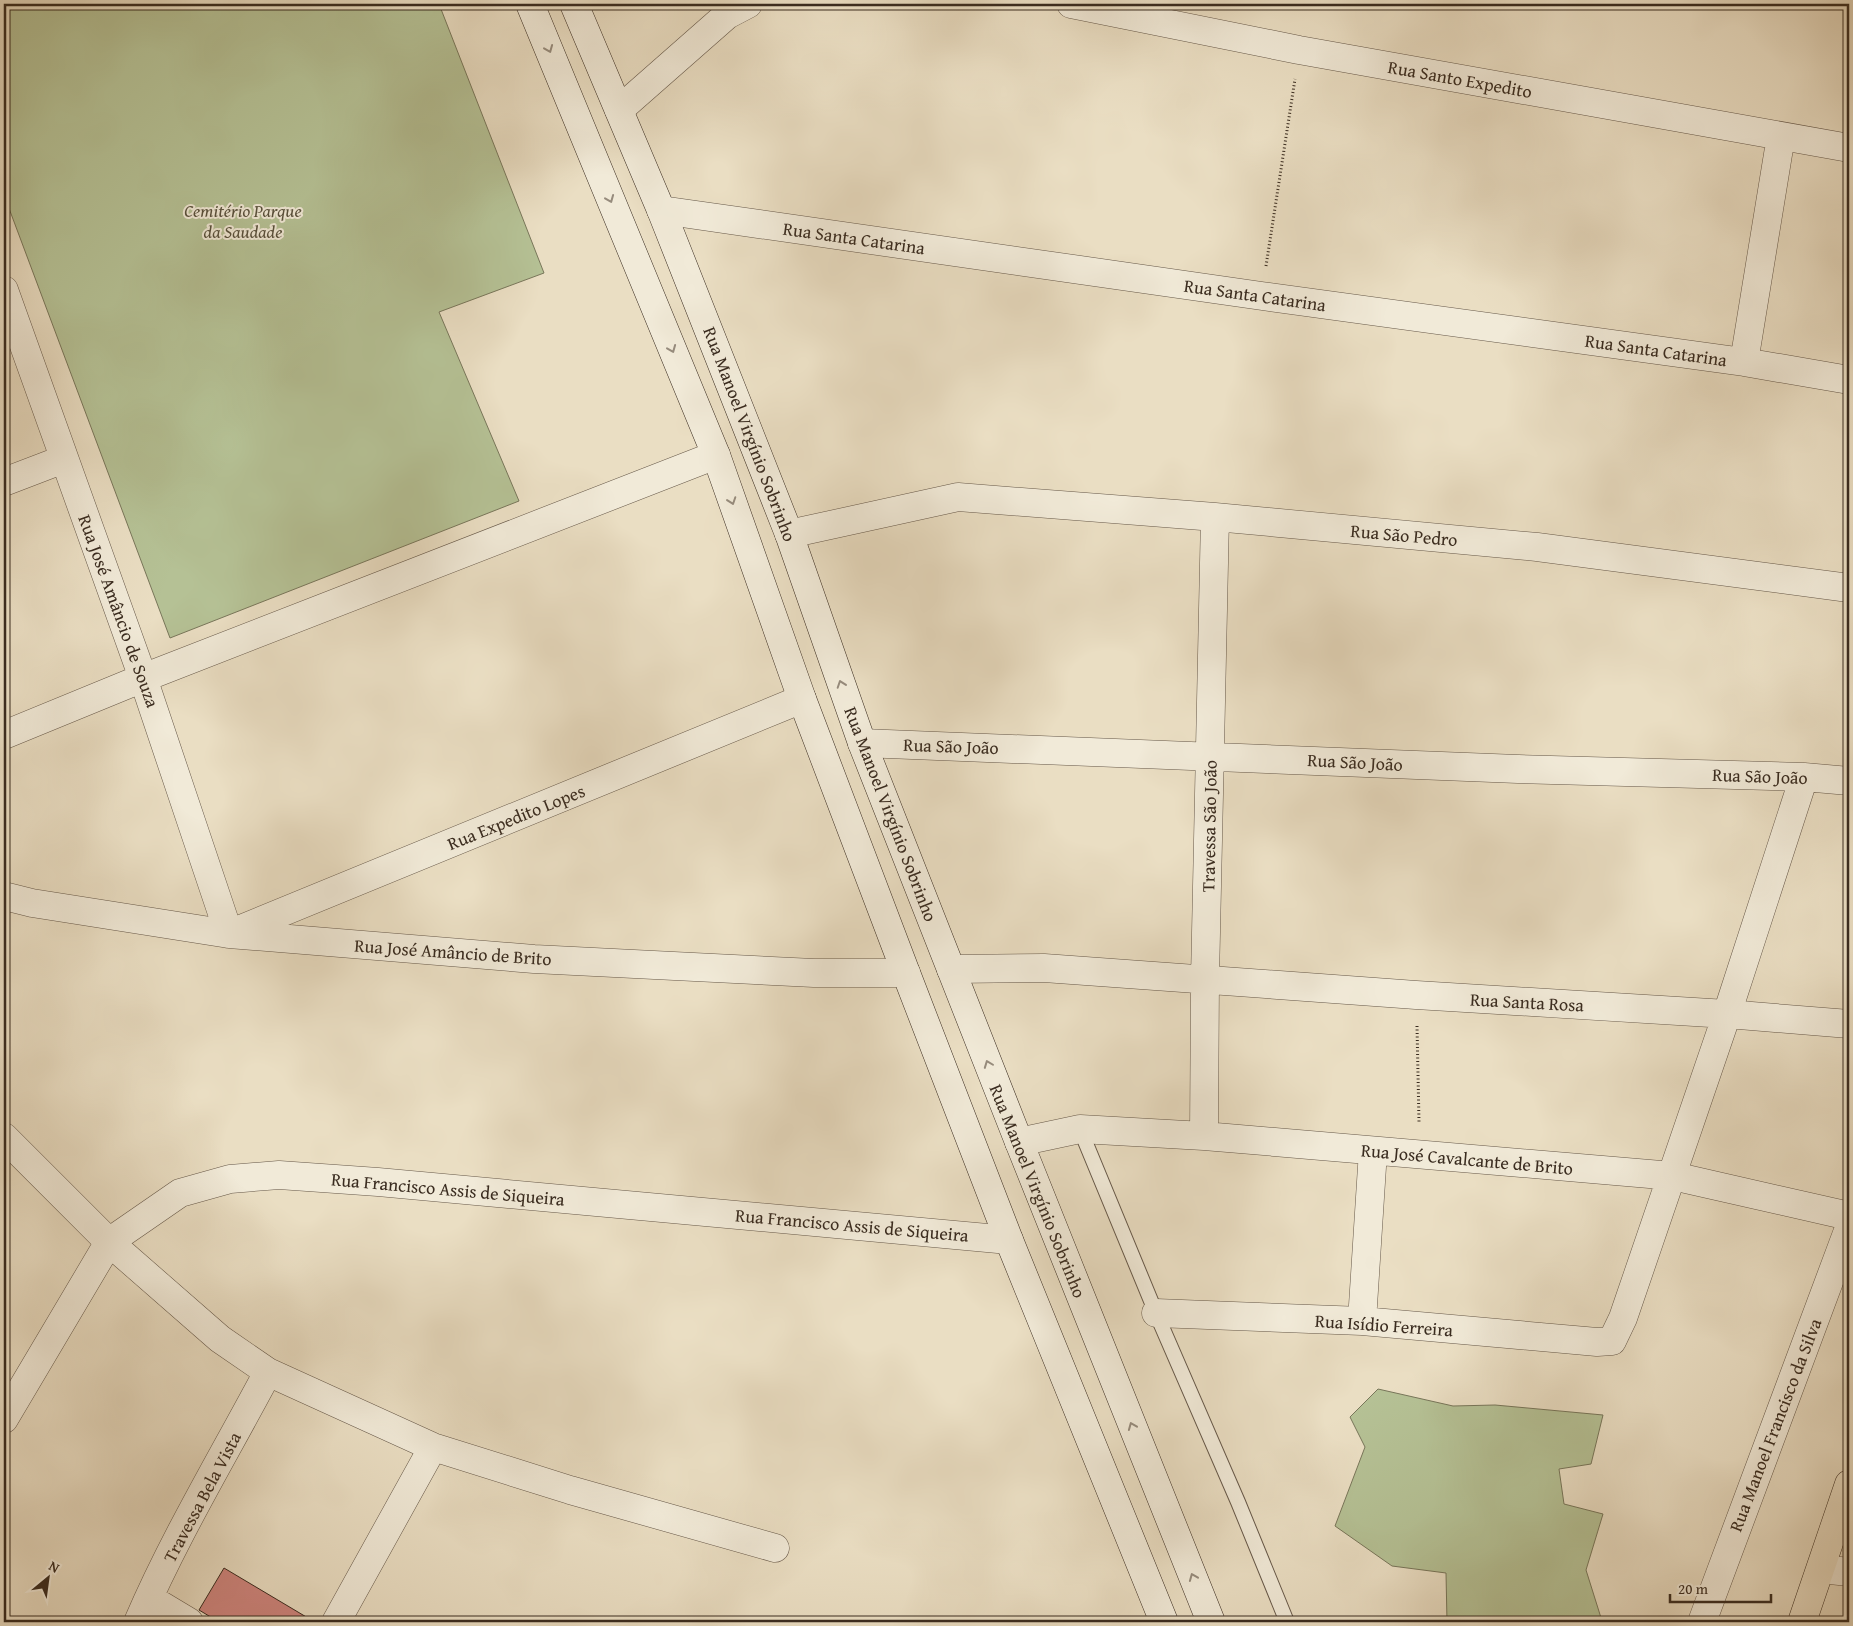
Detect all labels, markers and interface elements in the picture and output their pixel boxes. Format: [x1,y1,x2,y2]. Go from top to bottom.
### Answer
one-way arrow [542,44,553,53]
street label: Rua Santo Expedito [1386,53,1534,105]
one-way arrow [604,194,615,203]
park label: Cemitério Parque da Saudade [184,197,302,245]
street label: Rua Santa Catarina [781,215,927,261]
street label: Rua Santa Catarina [1182,272,1328,318]
street label: Rua Manoel Virgínio Sobrinho [696,323,804,545]
street label: Rua Santa Catarina [1583,327,1729,373]
one-way arrow [666,344,677,353]
one-way arrow [726,496,736,504]
street label: Rua José Amâncio de Souza [72,511,167,712]
street label: Rua São Pedro [1349,517,1459,553]
one-way arrow [837,680,847,689]
street label: Rua Manoel Virgínio Sobrinho [837,703,945,925]
street label: Rua São João [903,731,999,761]
street label: Rua São João [1307,746,1403,778]
street label: Travessa São João [1194,760,1224,892]
street label: Rua São João [1712,761,1808,791]
street label: Rua Expedito Lopes [443,777,589,857]
street label: Rua José Amâncio de Brito [353,932,553,972]
street label: Rua Santa Rosa [1469,986,1585,1018]
one-way arrow [984,1060,994,1069]
street label: Rua Manoel Virgínio Sobrinho [983,1080,1093,1302]
street label: Rua José Cavalcante de Brito [1360,1136,1574,1182]
street label: Rua Francisco Assis de Siqueira [330,1165,566,1213]
street label: Rua Francisco Assis de Siqueira [734,1201,970,1249]
street label: Rua Isídio Ferreira [1314,1307,1454,1343]
street label: Rua Manoel Francisco da Silva [1722,1314,1828,1536]
one-way arrow [1128,1422,1139,1431]
street label: Travessa Bela Vista [156,1427,248,1567]
north arrow [22,1554,72,1604]
text: N [45,1556,64,1578]
scale bar [1670,1571,1772,1603]
one-way arrow [1189,1573,1199,1582]
text: 20 m [1678,1578,1709,1599]

